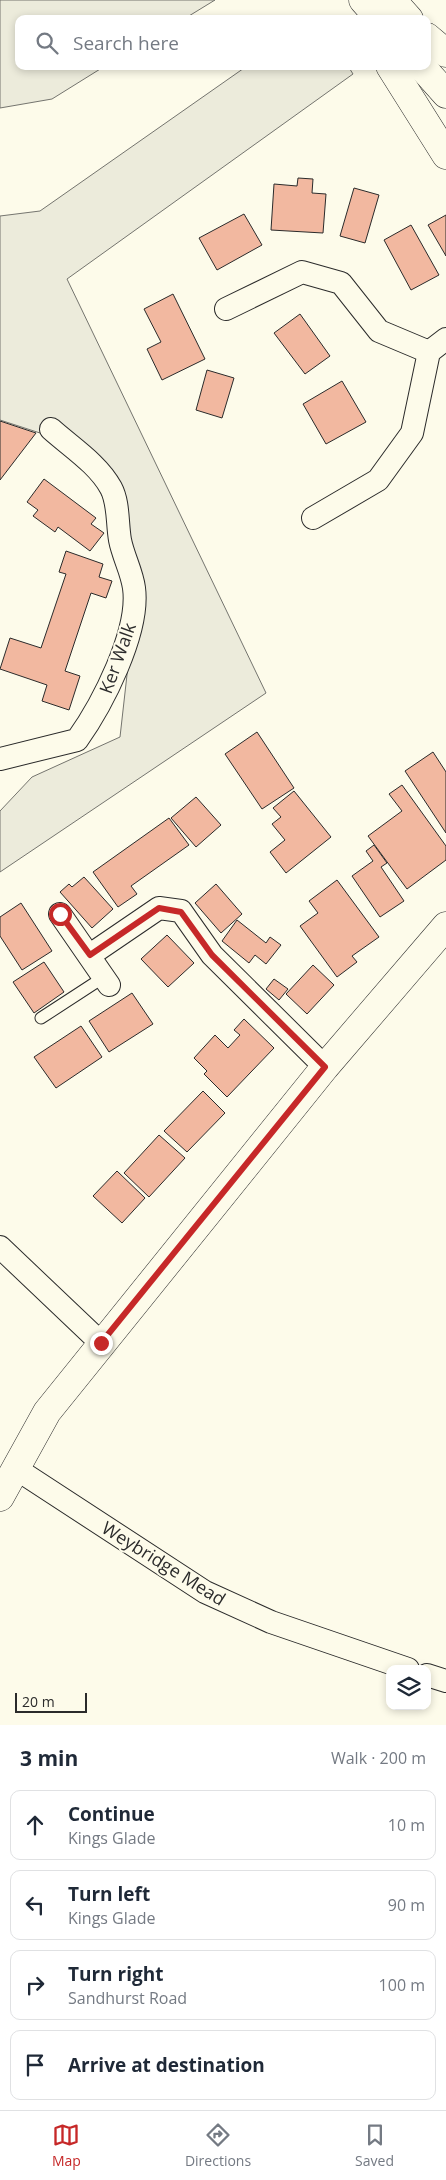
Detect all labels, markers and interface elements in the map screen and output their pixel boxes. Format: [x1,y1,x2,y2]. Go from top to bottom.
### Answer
search box [15,15,431,70]
icon: search [33,29,61,57]
text: Search here [73,30,179,56]
street label: Ker Walk [93,619,141,697]
route start [49,903,72,926]
route end [90,1332,113,1355]
street label: Weybridge Mead [98,1515,230,1611]
map controls [386,1665,431,1710]
button: layers [386,1665,431,1710]
scale bar [15,1690,88,1713]
text: 20 m [22,1692,55,1711]
text: 3 min [20,1744,78,1772]
text: Walk · 200 m [331,1747,426,1769]
text: Continue [68,1801,155,1827]
icon: ahead [21,1811,49,1839]
text: 10 m [388,1814,425,1836]
text: Kings Glade [68,1827,155,1849]
text: Turn left [68,1881,150,1907]
icon: left [21,1891,49,1919]
text: 90 m [388,1894,425,1916]
text: Kings Glade [68,1907,155,1929]
text: Turn right [68,1961,163,1987]
icon: right [21,1971,49,1999]
text: 100 m [379,1974,425,1996]
text: Sandhurst Road [68,1987,187,2009]
icon: arrive [21,2051,49,2079]
text: Arrive at destination [68,2052,265,2078]
tab: Map [52,2121,81,2170]
tab: Directions [185,2121,251,2170]
tab: Saved [355,2121,394,2170]

